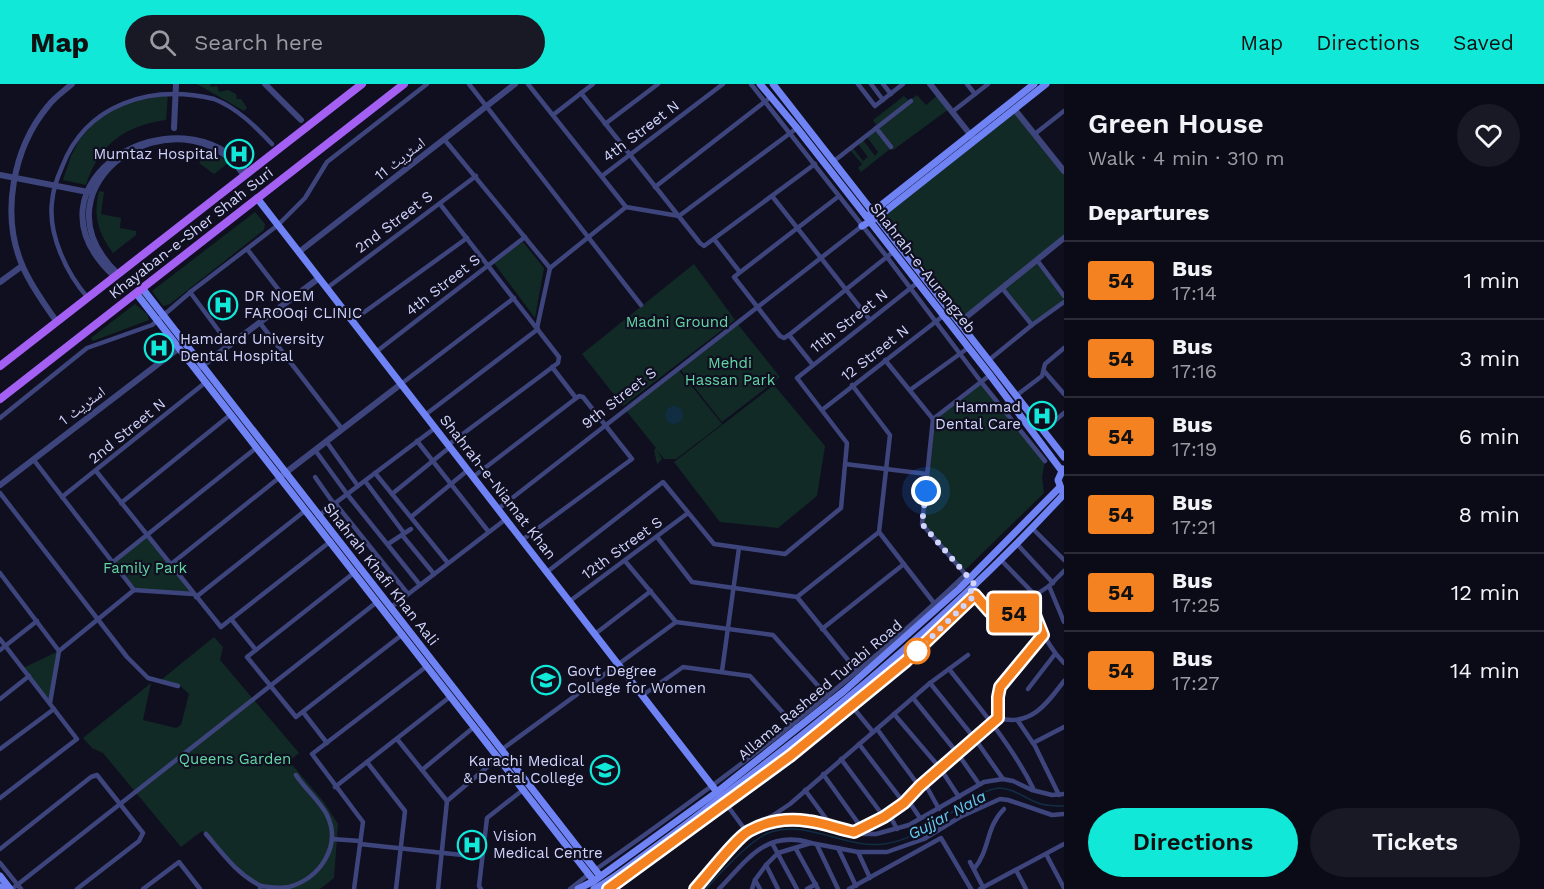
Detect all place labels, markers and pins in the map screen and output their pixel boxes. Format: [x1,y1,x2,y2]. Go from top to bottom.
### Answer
hospital icon: Mumtaz Hospital [223,138,255,170]
place label: Mumtaz Hospital [93,145,218,163]
place label: DR NOEM FAROOqi CLINIC [244,287,362,322]
hospital icon: DR NOEM FAROOqi CLINIC [207,289,239,321]
place label: Hamdard University Dental Hospital [180,330,324,365]
hospital icon: Hamdard University Dental Hospital [143,332,175,364]
place label: Hammad Dental Care [935,398,1021,433]
hospital icon: Hammad Dental Care [1026,400,1058,432]
unlabelled marker [904,638,930,664]
place label: Govt Degree College for Women [567,662,706,697]
school or university icon: Govt Degree College for Women [530,664,562,696]
place label: Karachi Medical & Dental College [463,752,584,787]
school or university icon: Karachi Medical & Dental College [589,754,621,786]
place label: Vision Medical Centre [493,827,603,862]
hospital icon: Vision Medical Centre [456,829,488,861]

